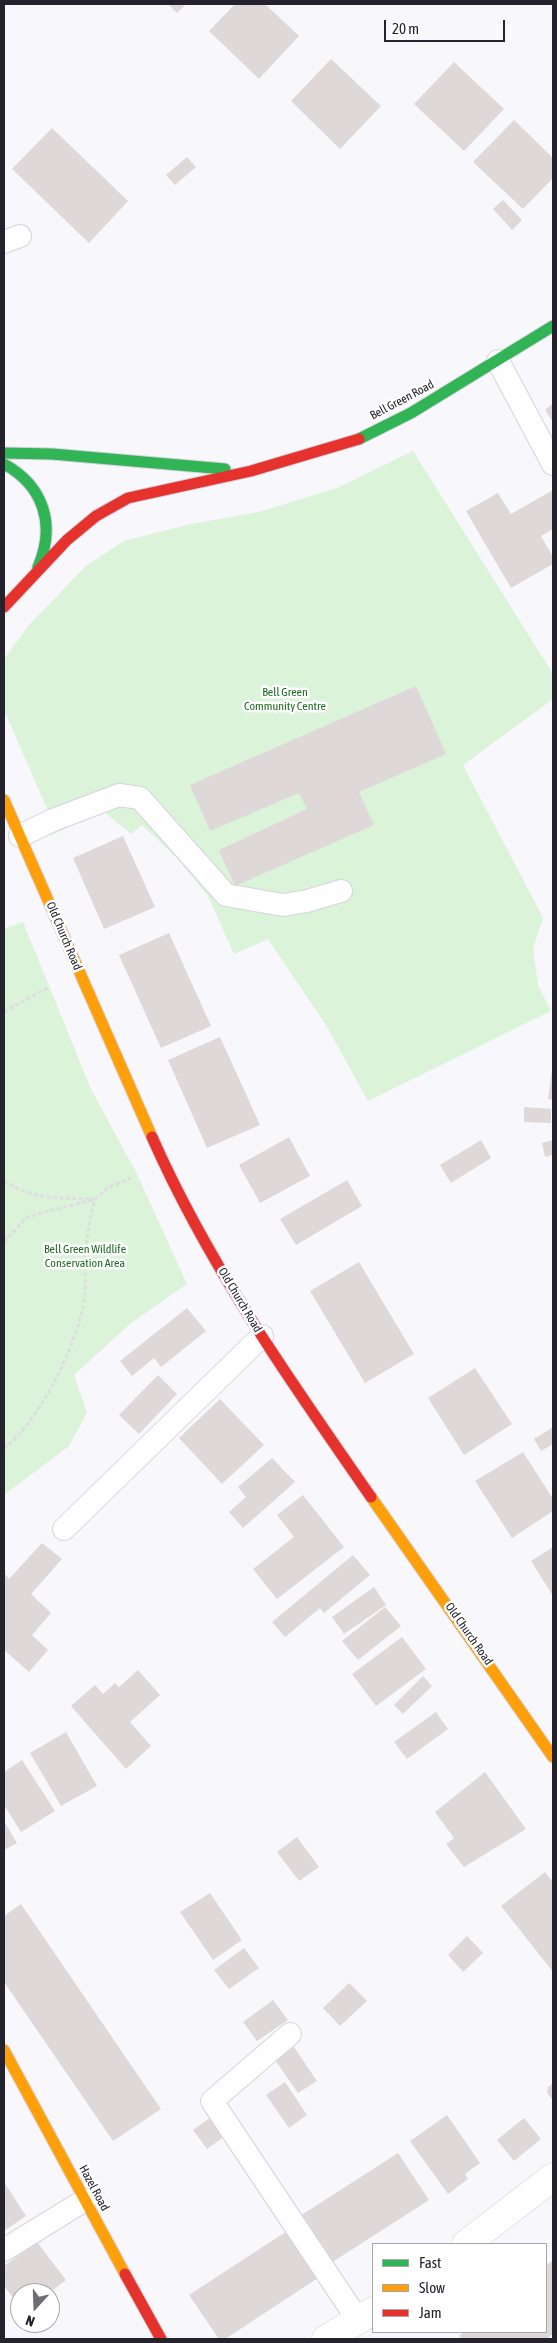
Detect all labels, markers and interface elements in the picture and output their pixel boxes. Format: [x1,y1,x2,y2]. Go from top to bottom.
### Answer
scale bar [387,10,508,42]
text: 20 m [392,20,419,37]
street label: Bell Green Road [368,377,436,423]
park label: Bell Green Community Centre [244,685,326,713]
street label: Old Church Road [43,900,85,972]
park label: Bell Green Wildlife Conservation Area [44,1242,126,1270]
street label: Old Church Road [215,1265,265,1335]
street label: Old Church Road [442,1600,496,1668]
street label: Hazel Road [76,2163,112,2213]
legend [372,2243,547,2333]
text: Fast [419,2254,441,2271]
text: Slow [419,2279,445,2296]
north arrow [10,2283,60,2333]
text: Jam [419,2304,442,2321]
text: N [24,2312,37,2330]

